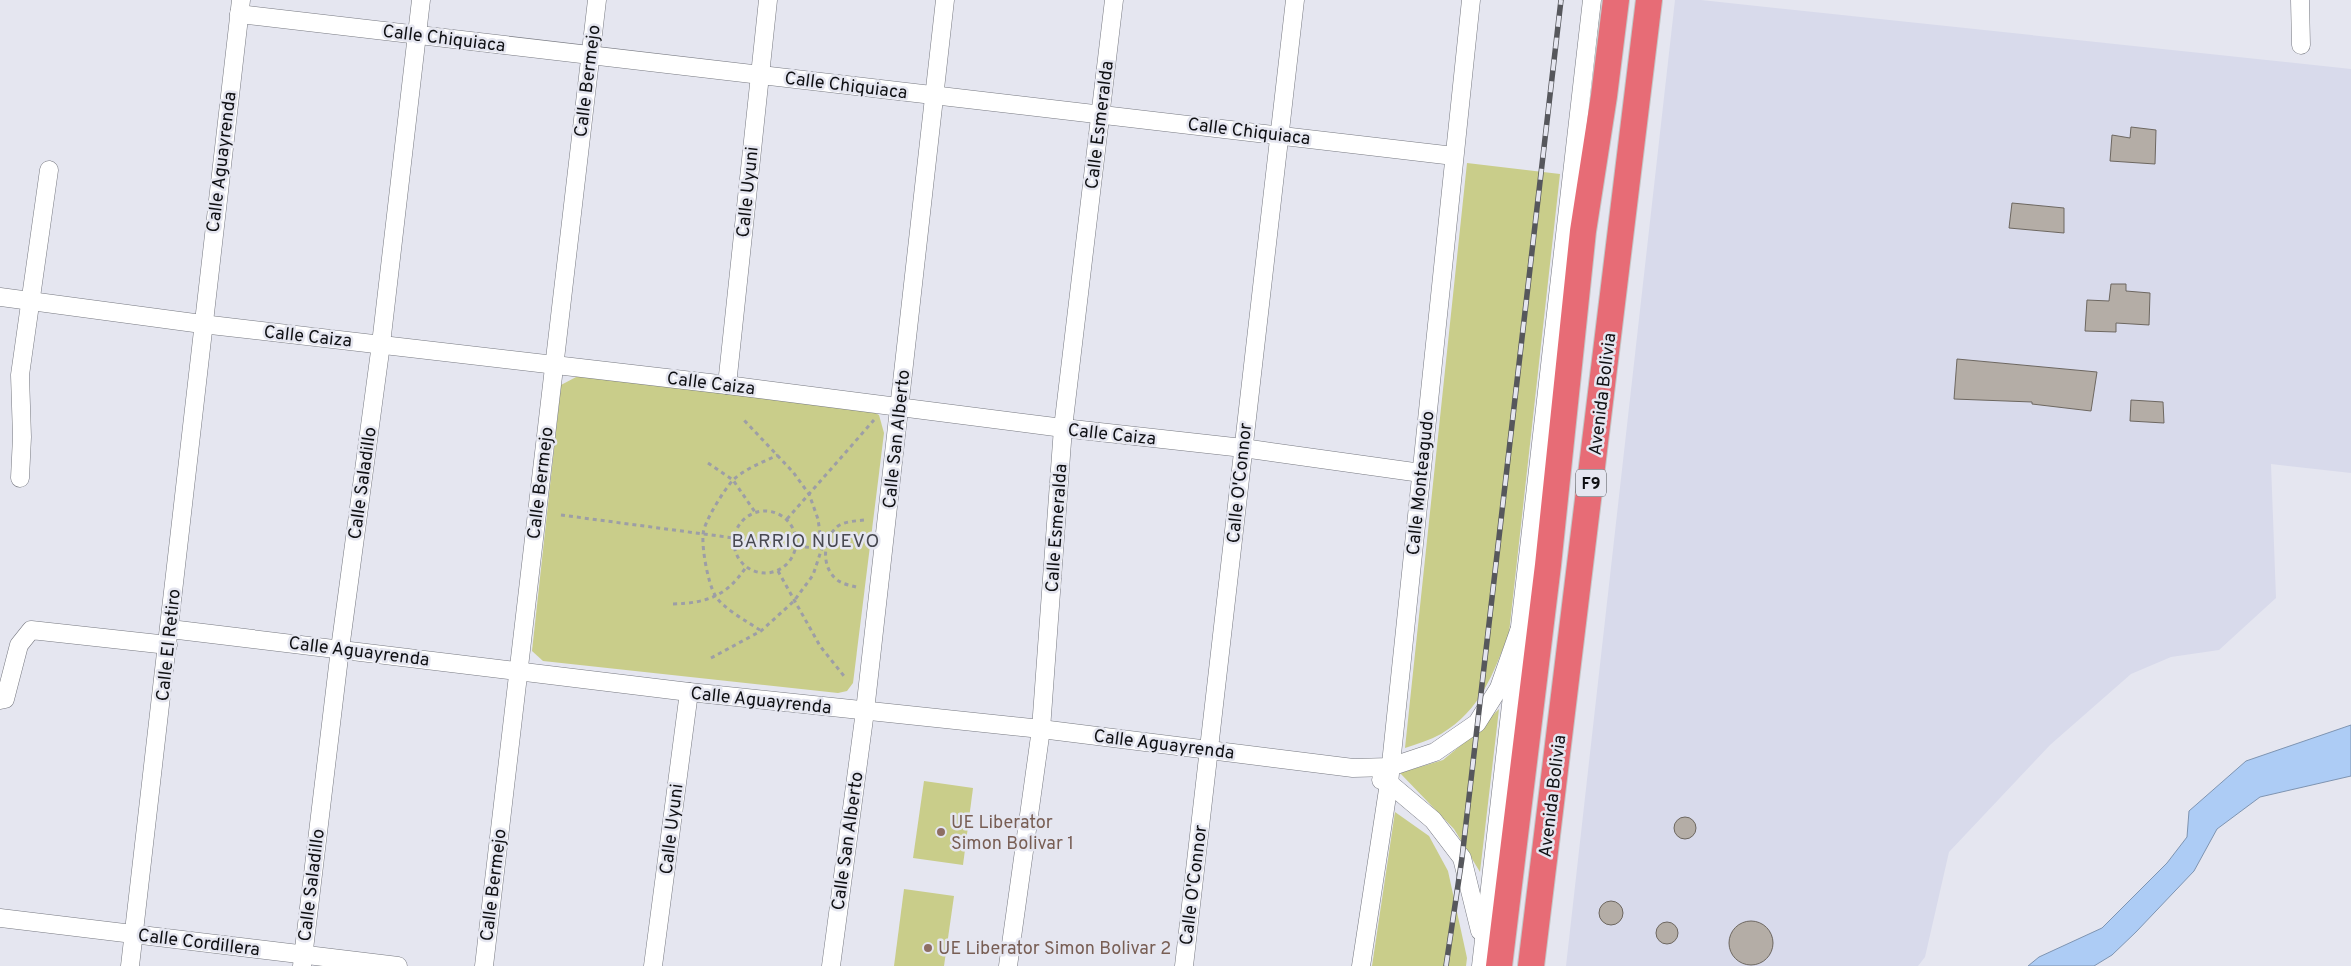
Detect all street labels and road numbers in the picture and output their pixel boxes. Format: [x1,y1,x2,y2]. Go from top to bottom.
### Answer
street label: Calle Chiquiaca [381,21,507,58]
street label: Calle Bermejo [570,24,607,139]
street label: Calle Esmeralda [1081,60,1120,191]
street label: Calle Chiquiaca [783,68,909,105]
street label: Calle Aguayrenda [202,90,243,234]
street label: Calle Chiquiaca [1186,114,1312,151]
street label: Calle Uyuni [732,146,765,239]
street label: Calle Caiza [263,321,353,354]
street label: Avenida Bolivia [1585,332,1622,457]
street label: Calle Caiza [665,368,756,401]
street label: Calle San Alberto [879,368,916,510]
street label: Calle Monteagudo [1402,410,1441,557]
street label: Calle Caiza [1067,419,1157,452]
street label: Calle O'Connor [1223,422,1258,544]
street label: Calle Saladillo [344,425,383,541]
street label: Calle Bermejo [523,426,560,541]
street label: Calle Esmeralda [1042,463,1073,593]
road number: F9 [1576,469,1606,496]
street label: Calle El Retiro [152,588,187,702]
street label: Calle Aguayrenda [287,632,431,673]
street label: Calle Aguayrenda [689,683,833,720]
street label: Calle Aguayrenda [1092,725,1236,766]
street label: Avenida Bolivia [1535,734,1572,859]
street label: Calle San Alberto [827,770,870,912]
street label: Calle Uyuni [656,782,689,876]
street label: Calle O'Connor [1176,824,1213,947]
street label: Calle Saladillo [294,828,331,943]
street label: Calle Bermejo [476,828,513,943]
street label: Calle Cordillera [136,925,261,962]

